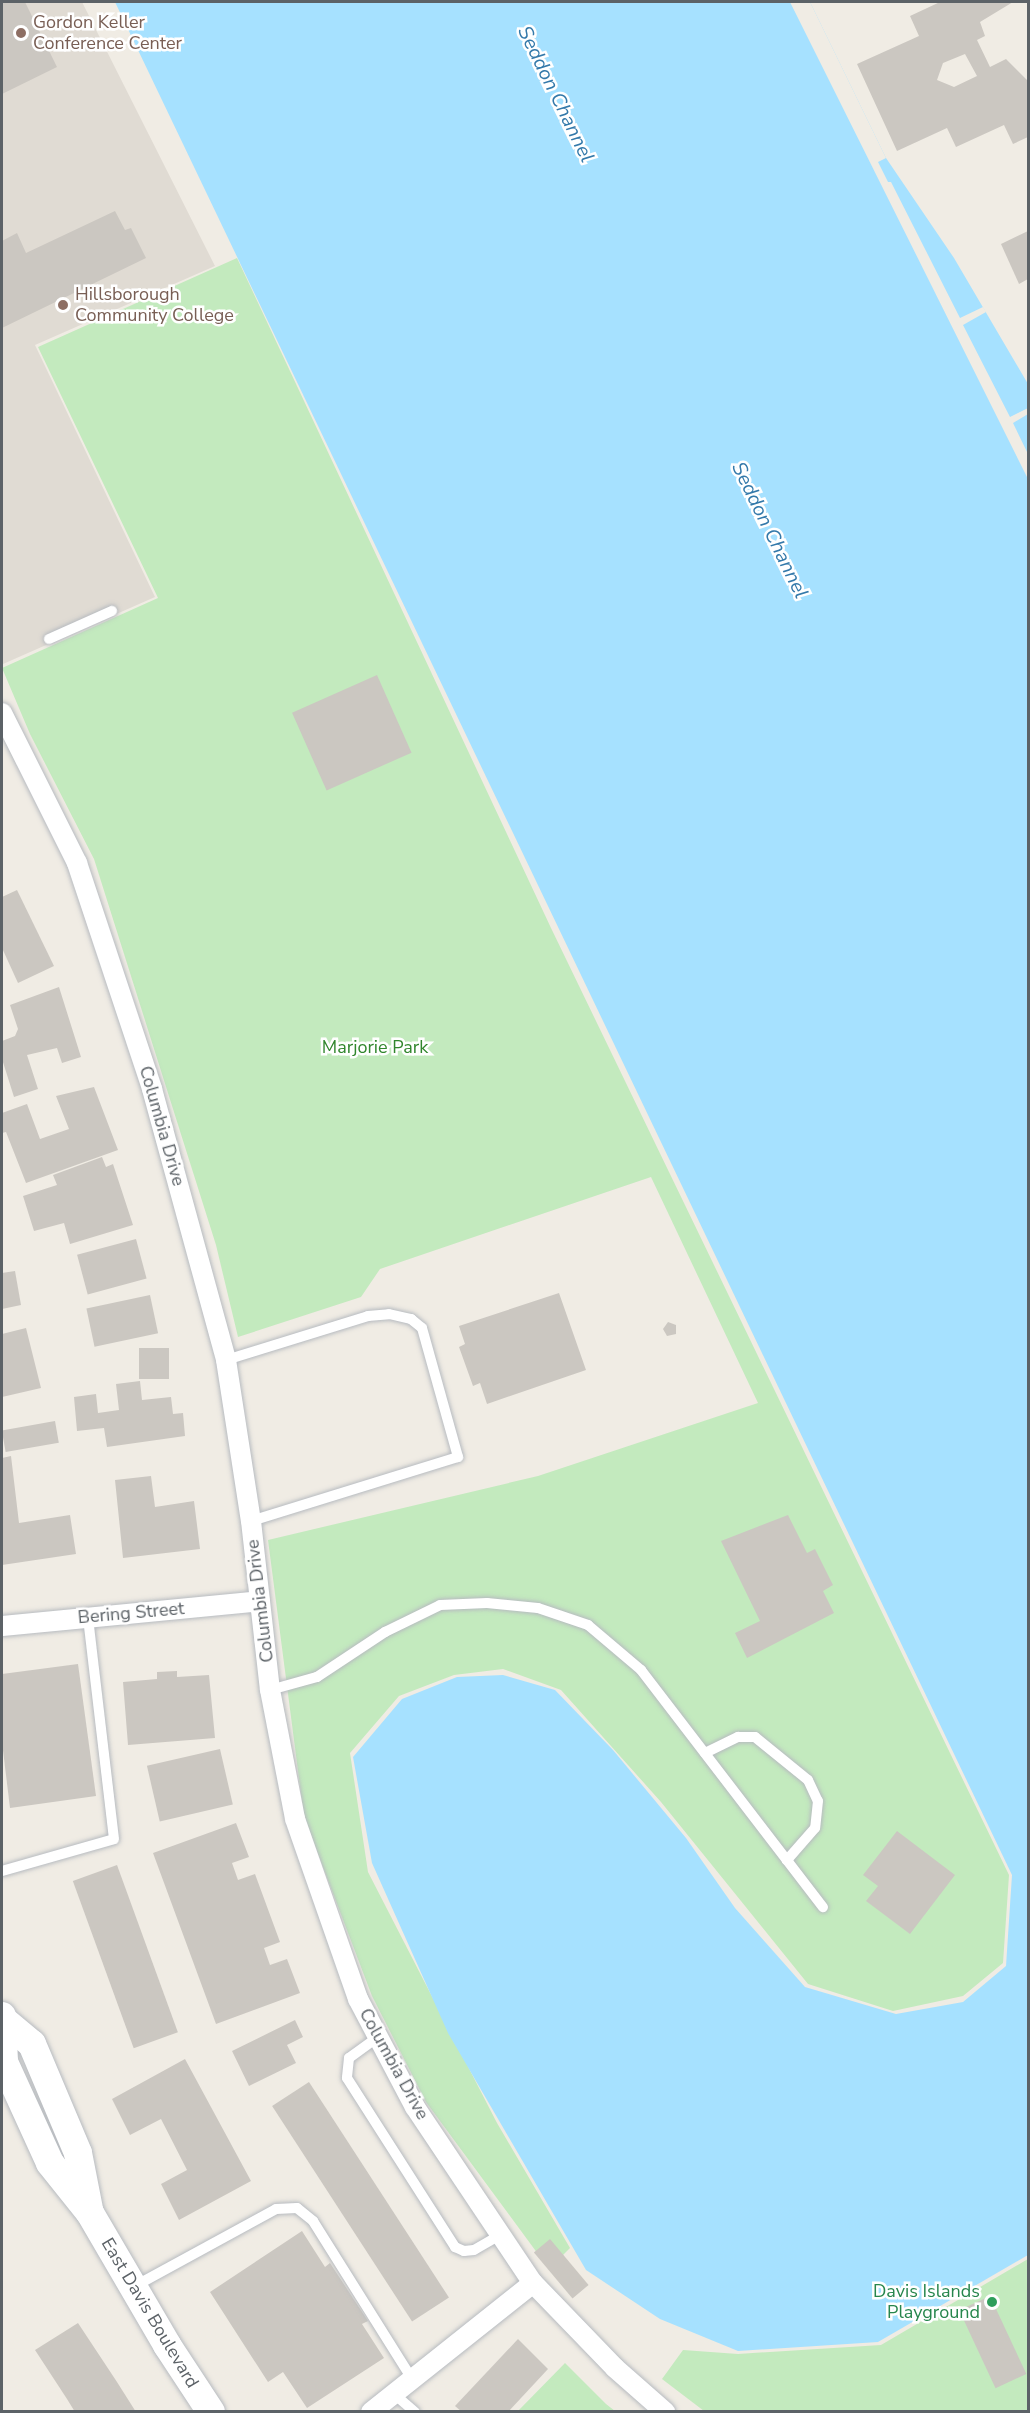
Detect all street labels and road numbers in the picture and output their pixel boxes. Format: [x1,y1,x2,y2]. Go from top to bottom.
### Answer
street label: Columbia Drive [135,1063,189,1189]
street label: Columbia Drive [242,1538,278,1664]
street label: Bering Street [77,1598,185,1628]
street label: Columbia Drive [355,2005,433,2123]
street label: East Davis Boulevard [97,2234,203,2392]

